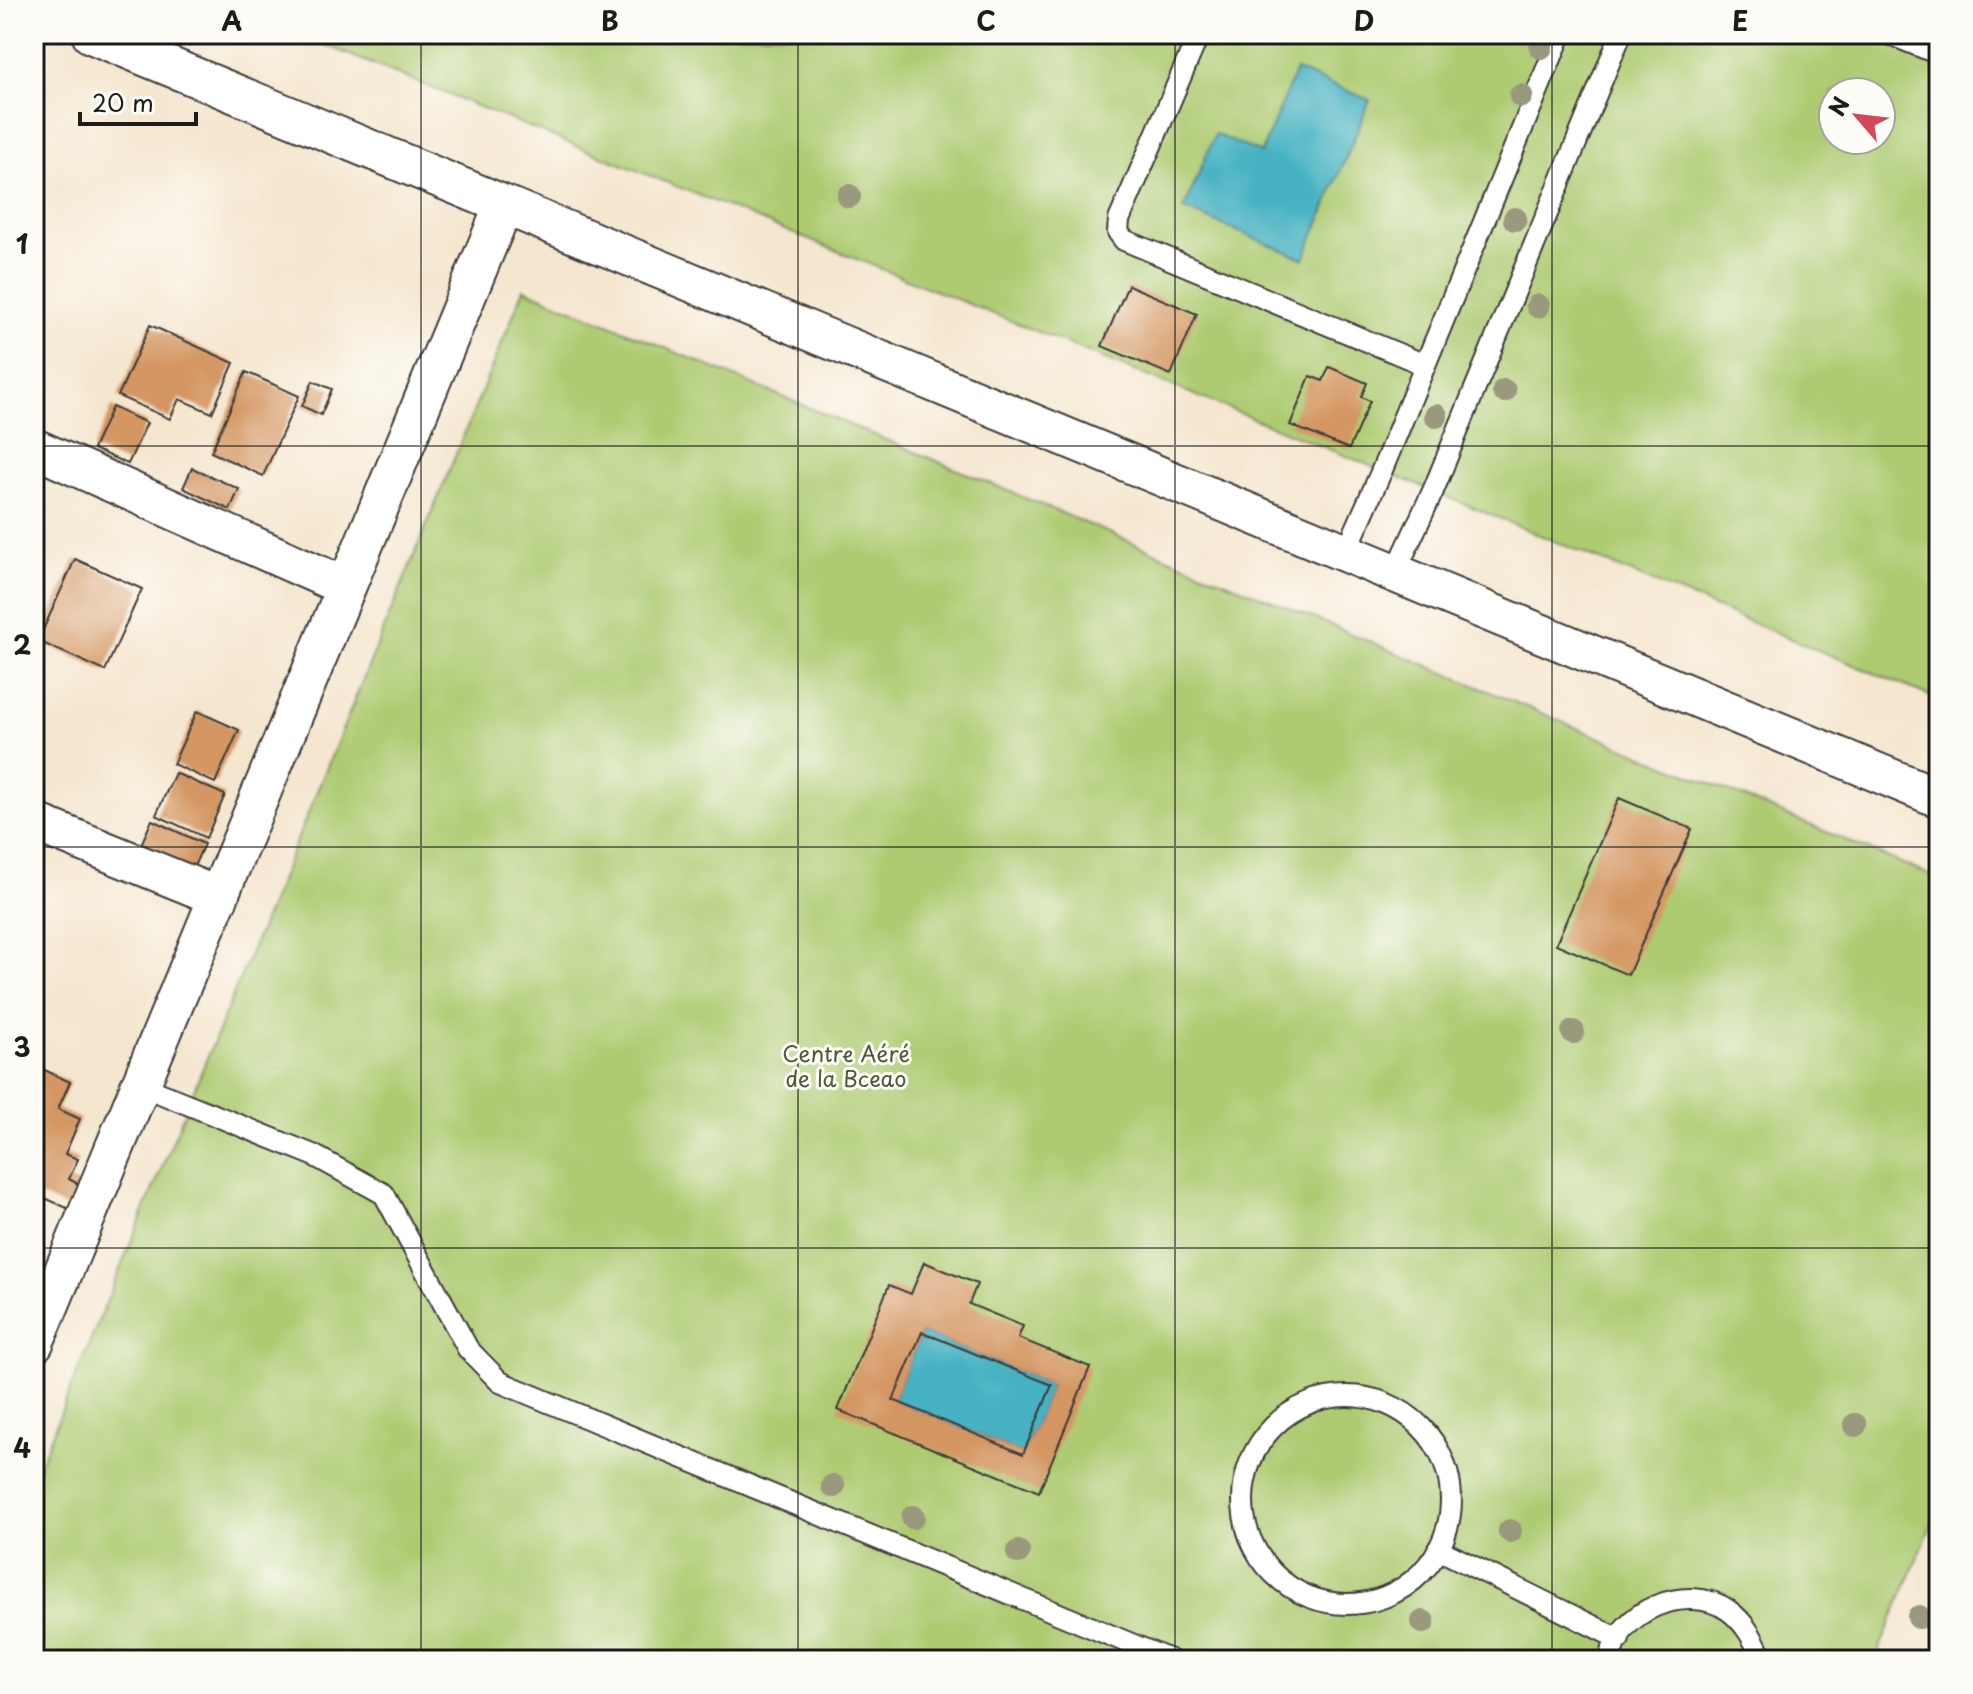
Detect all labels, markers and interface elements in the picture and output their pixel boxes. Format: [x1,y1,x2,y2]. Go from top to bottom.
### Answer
text: A [222,1,242,40]
text: B [601,1,619,40]
text: C [976,1,996,40]
text: D [1354,1,1374,40]
text: E [1732,1,1748,40]
scale bar [80,76,196,126]
north arrow [1817,76,1897,156]
text: 20 m [92,84,154,120]
text: N [1819,90,1857,121]
text: 1 [16,224,28,263]
text: 2 [13,625,31,664]
text: 3 [13,1027,31,1066]
park label: Centre Aéré de la Bceao [782,1036,910,1094]
text: 4 [13,1428,31,1467]

